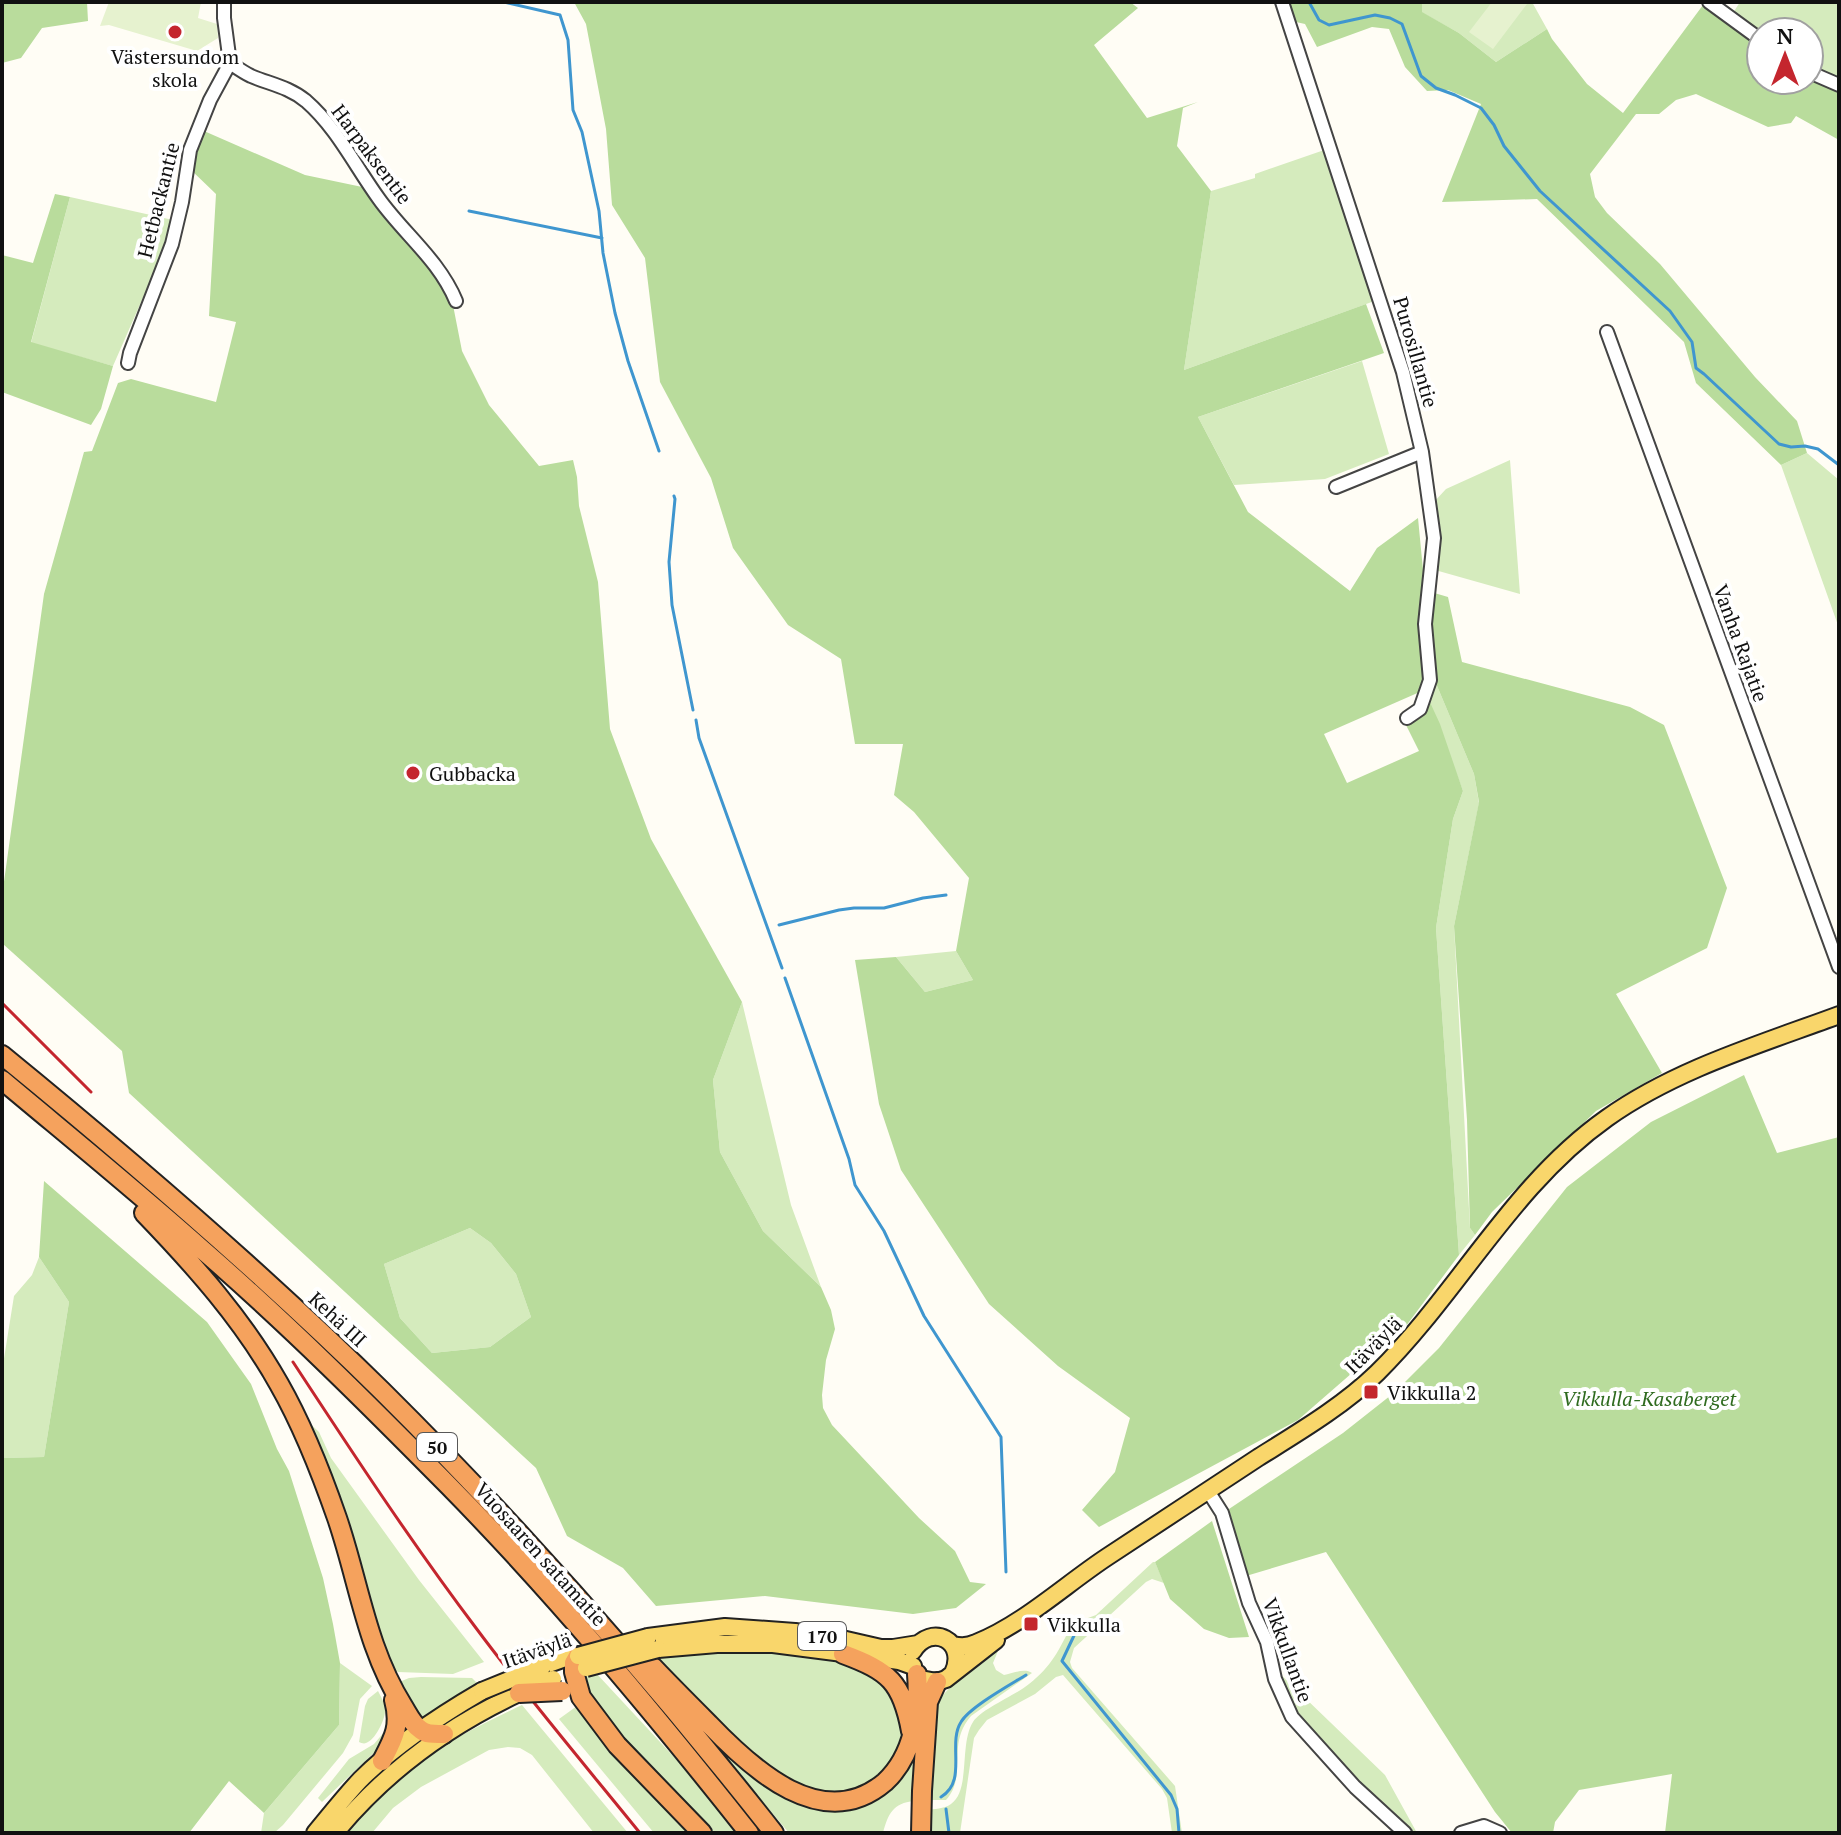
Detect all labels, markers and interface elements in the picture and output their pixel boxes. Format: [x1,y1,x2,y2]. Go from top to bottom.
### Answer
north arrow [1745,16,1825,96]
text: N [1777,21,1794,50]
marker: Västersundom skola [166,23,184,41]
place label: Västersundom skola [111,43,239,93]
street label: Harpaksentie [326,99,418,209]
street label: Hetbackantie [131,139,185,261]
street label: Purosillantie [1387,293,1445,411]
street label: Vanha Rajatie [1707,581,1775,705]
place label: Gubbacka [429,760,516,787]
marker: Gubbacka [404,764,422,782]
street label: Kehä III [303,1285,373,1353]
street label: Itäväylä [1338,1310,1408,1380]
place label: Vikkulla 2 [1387,1379,1476,1406]
marker: Vikkulla 2 [1362,1383,1380,1401]
park label: Vikkulla-Kasaberget [1562,1385,1737,1412]
road number: 50 [417,1433,457,1461]
street label: Vuosaaren satamatie [469,1476,613,1632]
street label: Vikkullantie [1257,1594,1319,1706]
place label: Vikkulla [1047,1611,1121,1638]
marker: Vikkulla [1022,1615,1040,1633]
road number: 170 [798,1622,846,1650]
street label: Itäväylä [499,1626,575,1674]

